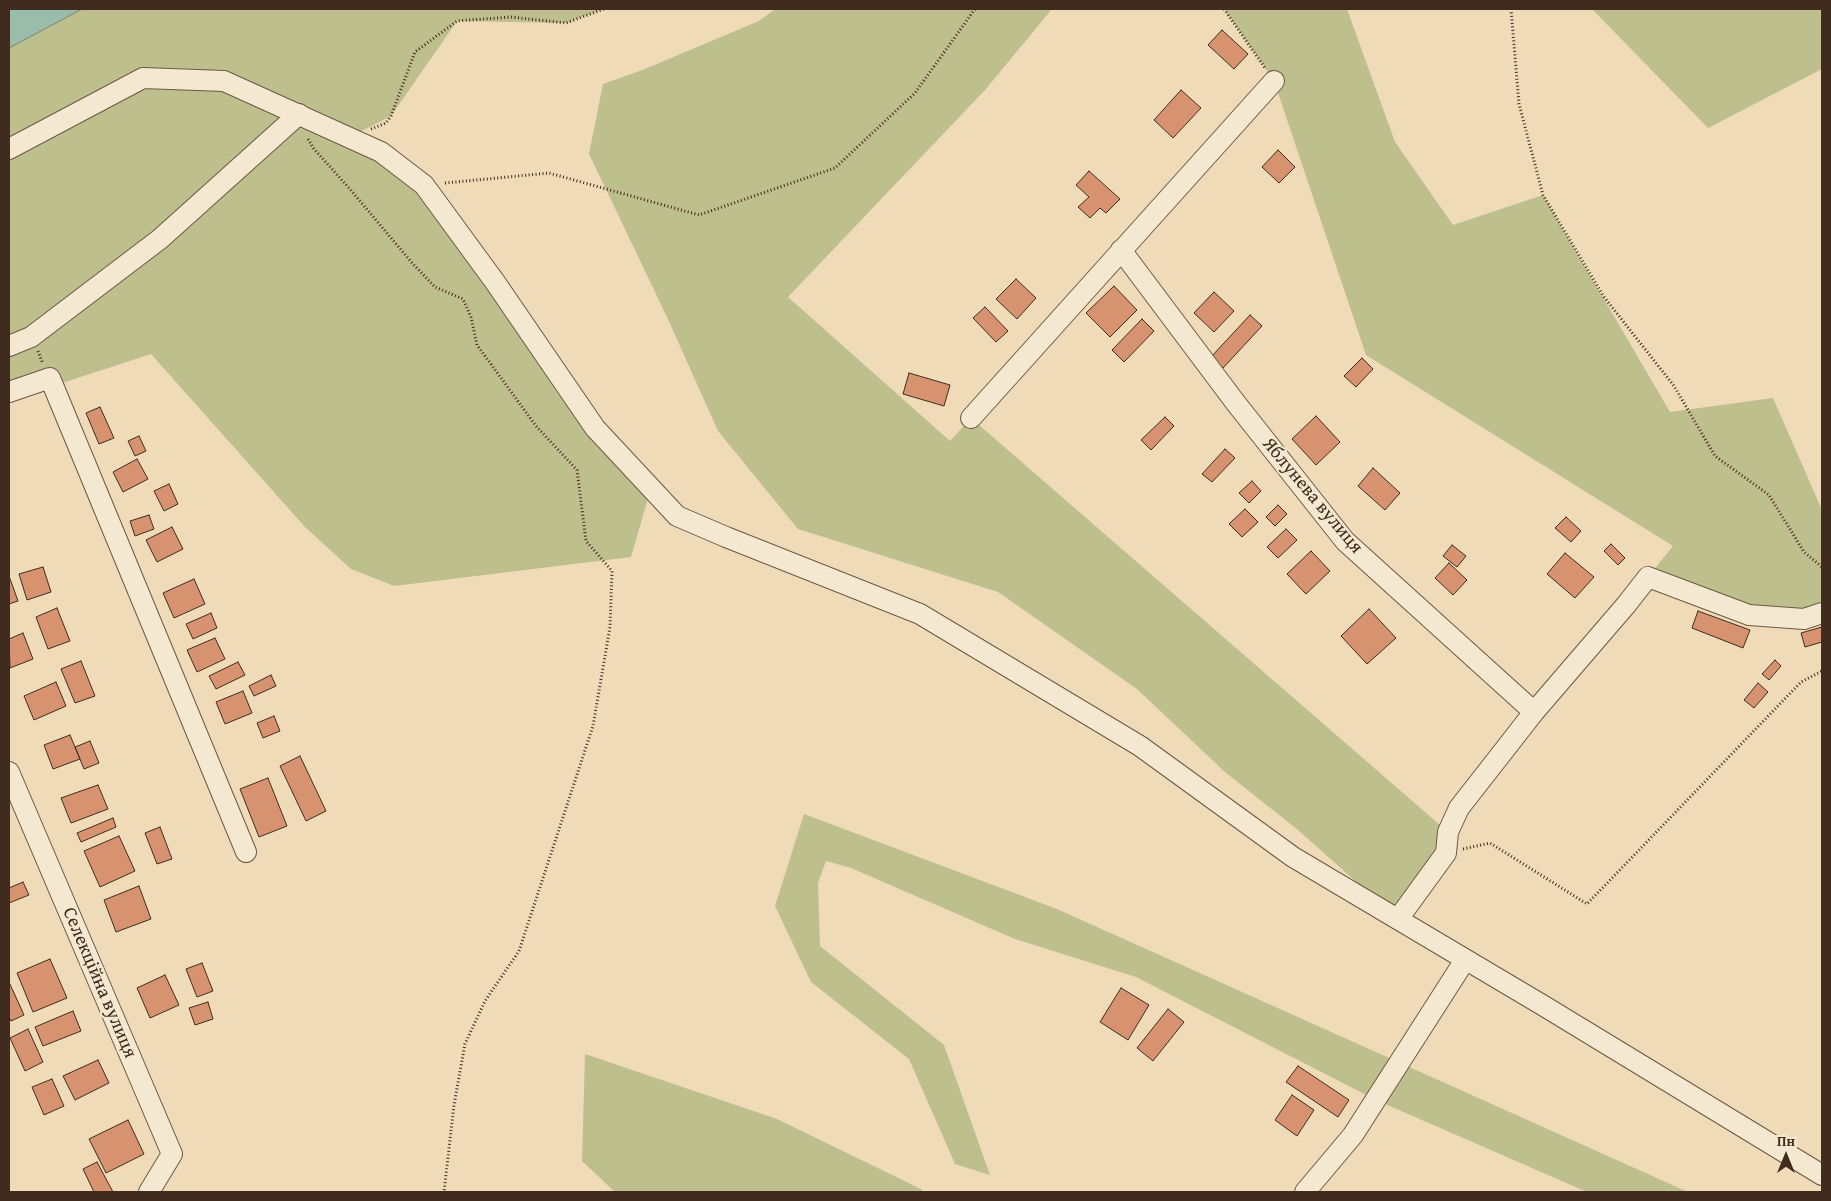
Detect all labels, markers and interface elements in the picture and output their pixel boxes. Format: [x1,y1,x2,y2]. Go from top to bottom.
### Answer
street label: Яблунева вулиця [1257,433,1367,559]
street label: Селекційна вулиця [57,904,141,1062]
north arrow [1761,1131,1811,1181]
text: Пн [1777,1131,1795,1151]

